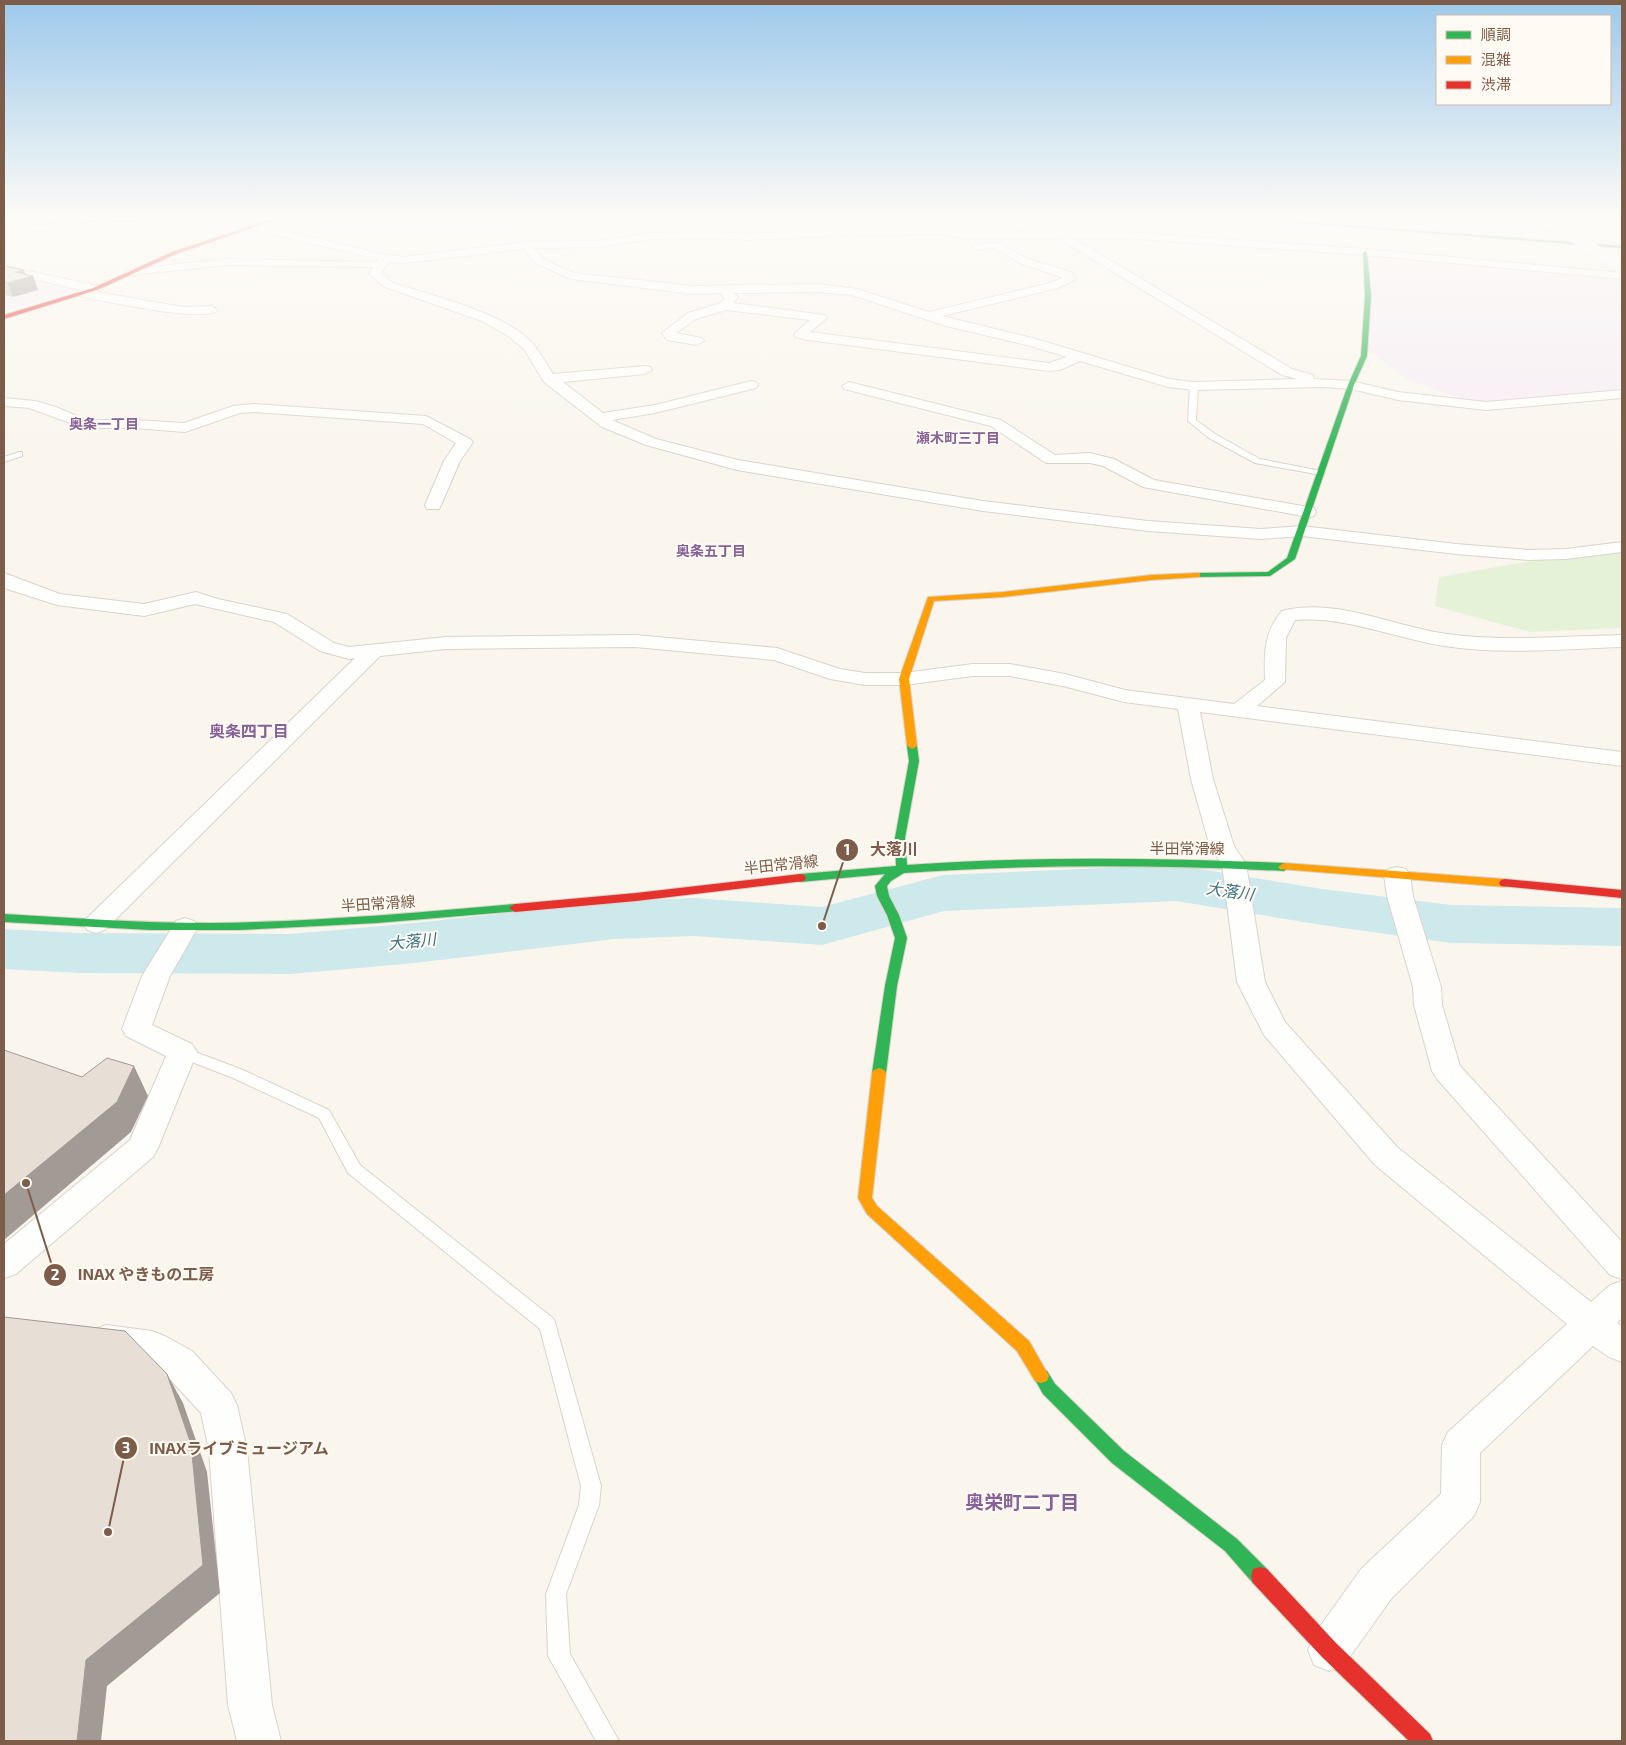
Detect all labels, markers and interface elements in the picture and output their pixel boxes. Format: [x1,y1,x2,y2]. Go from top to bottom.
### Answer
legend [1436,15,1611,105]
text: 順調 [1481,25,1511,43]
text: 混雑 [1481,50,1511,68]
text: 渋滞 [1481,75,1511,93]
district label: 奥条一丁目 [69,415,139,432]
district label: 瀬木町三丁目 [916,429,1000,446]
district label: 奥条五丁目 [676,542,746,559]
district label: 奥条四丁目 [209,721,289,740]
callout: 大落川 [835,834,928,865]
text: 大落川 [870,839,918,858]
street label: 半田常滑線 [1149,839,1225,857]
text: 1 [844,840,850,858]
street label: 半田常滑線 [743,851,819,877]
water label: 大落川 [1205,878,1257,904]
street label: 半田常滑線 [340,891,416,915]
water label: 大落川 [387,928,439,952]
callout: INAX やきもの工房 [43,1259,224,1290]
text: INAX やきもの工房 [78,1264,214,1283]
text: 2 [51,1265,60,1283]
callout: INAXライブミュージアム [113,1433,339,1464]
text: 3 [122,1438,130,1456]
text: INAXライブミュージアム [149,1438,329,1457]
district label: 奥栄町二丁目 [965,1490,1079,1513]

